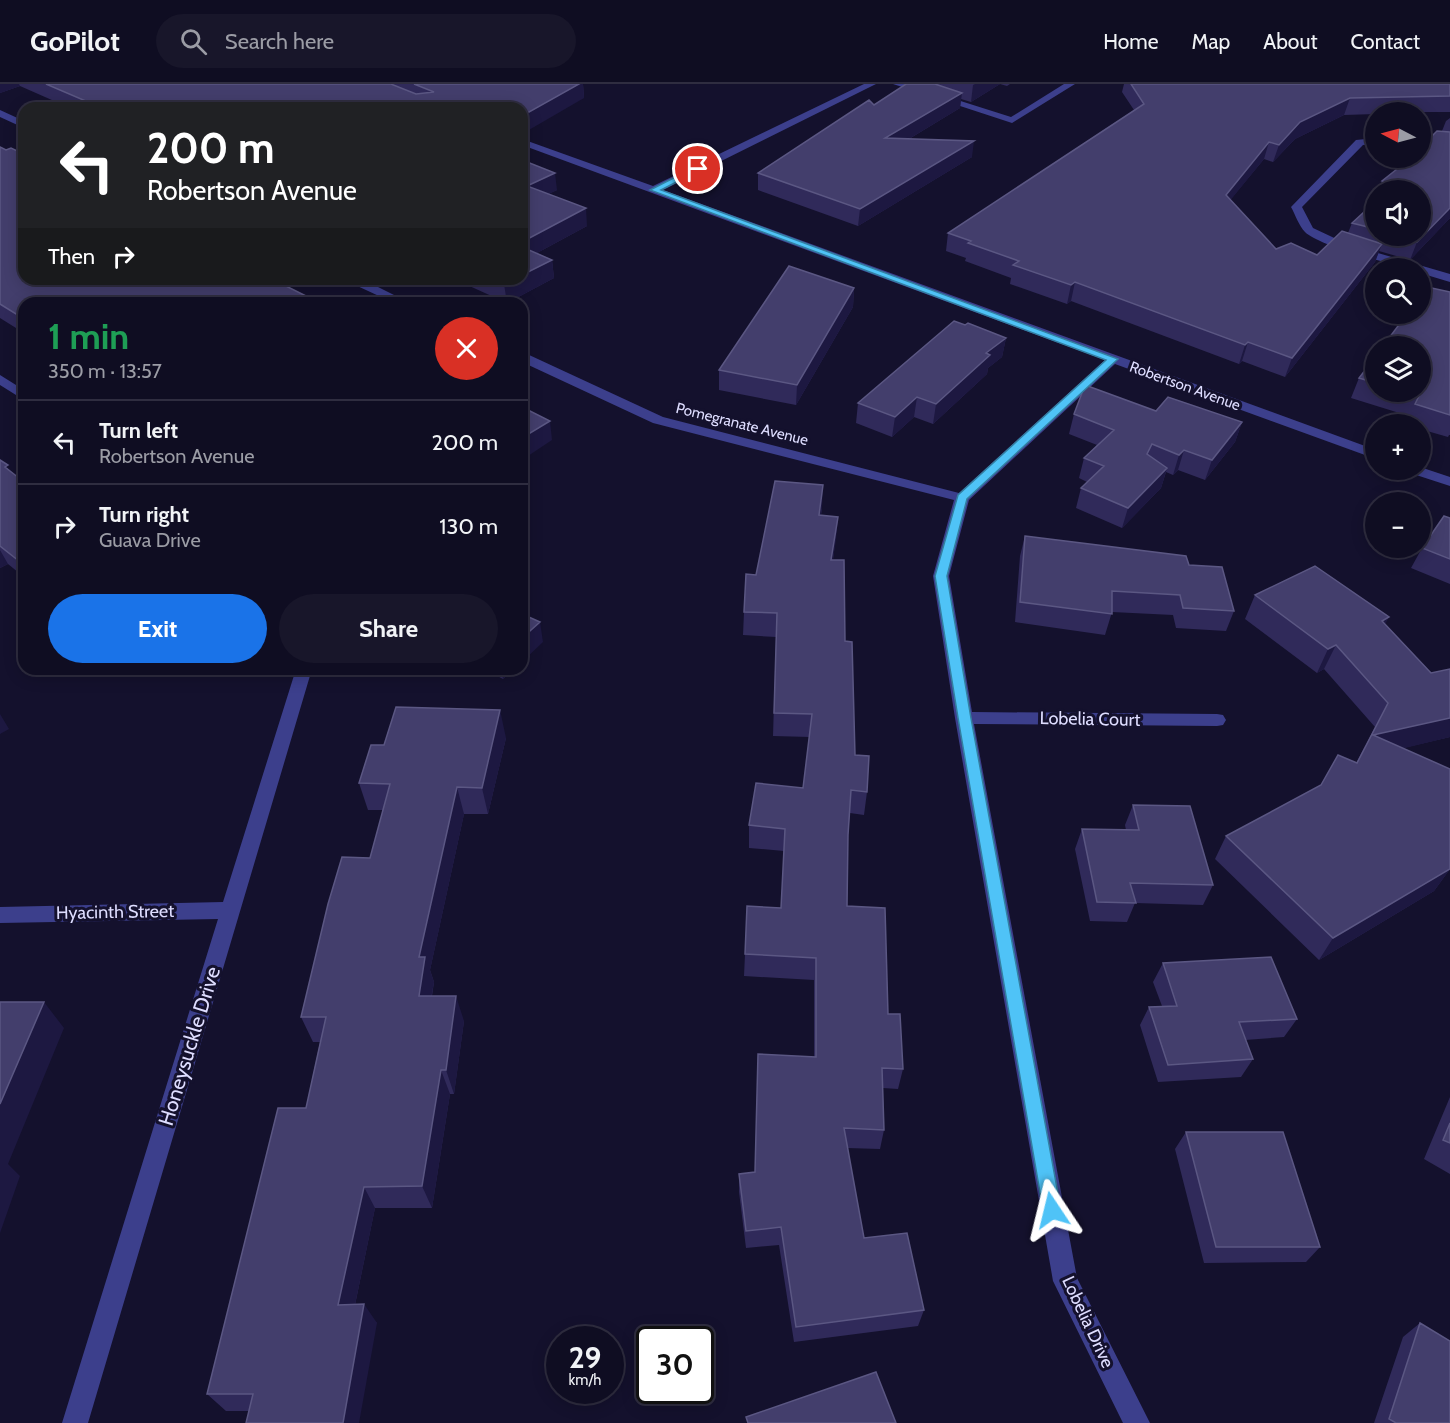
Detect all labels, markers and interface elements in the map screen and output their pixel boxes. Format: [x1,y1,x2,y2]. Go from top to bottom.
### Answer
search box [156,14,576,68]
text: GoPilot [30,24,120,58]
icon: search [177,25,210,58]
text: Search here [225,28,334,55]
text: Home [1103,29,1159,54]
text: Map [1192,29,1230,54]
text: About [1263,29,1317,54]
text: Contact [1350,29,1420,54]
north arrow [1365,102,1431,168]
map controls [1365,102,1431,558]
text: 200 m [147,122,274,174]
icon: left [48,126,126,204]
pin [672,143,723,194]
icon: arrive [681,152,714,185]
text: Robertson Avenue [147,174,357,207]
button: sound [1365,180,1431,246]
icon: right [107,240,140,273]
text: Then [48,243,95,270]
button: search [1365,258,1431,324]
text: 1 min [48,314,129,358]
button: close [435,317,498,380]
button: layers [1365,336,1431,402]
street label: Robertson Avenue [1127,358,1243,415]
text: 350 m · 13:57 [48,359,162,383]
street label: Pomegranate Avenue [674,399,810,449]
button: + [1365,414,1431,480]
text: Turn left [99,417,178,444]
icon: left [48,426,81,459]
text: 200 m [432,429,498,456]
text: Robertson Avenue [99,444,254,468]
button: − [1365,492,1431,558]
text: Turn right [99,501,189,528]
icon: right [48,510,81,543]
text: 130 m [439,513,498,540]
text: Guava Drive [99,528,201,552]
button: Exit [48,594,267,663]
button: Share [279,594,498,663]
street label: Lobelia Court [1040,707,1140,731]
street label: Hyacinth Street [56,900,174,924]
street label: Honeysuckle Drive [153,963,225,1129]
position arrow [1020,1178,1084,1242]
street label: Lobelia Drive [1057,1272,1119,1372]
speed limit sign: 30 [636,1326,714,1404]
text: 29 [569,1339,601,1376]
text: km/h [569,1371,601,1389]

